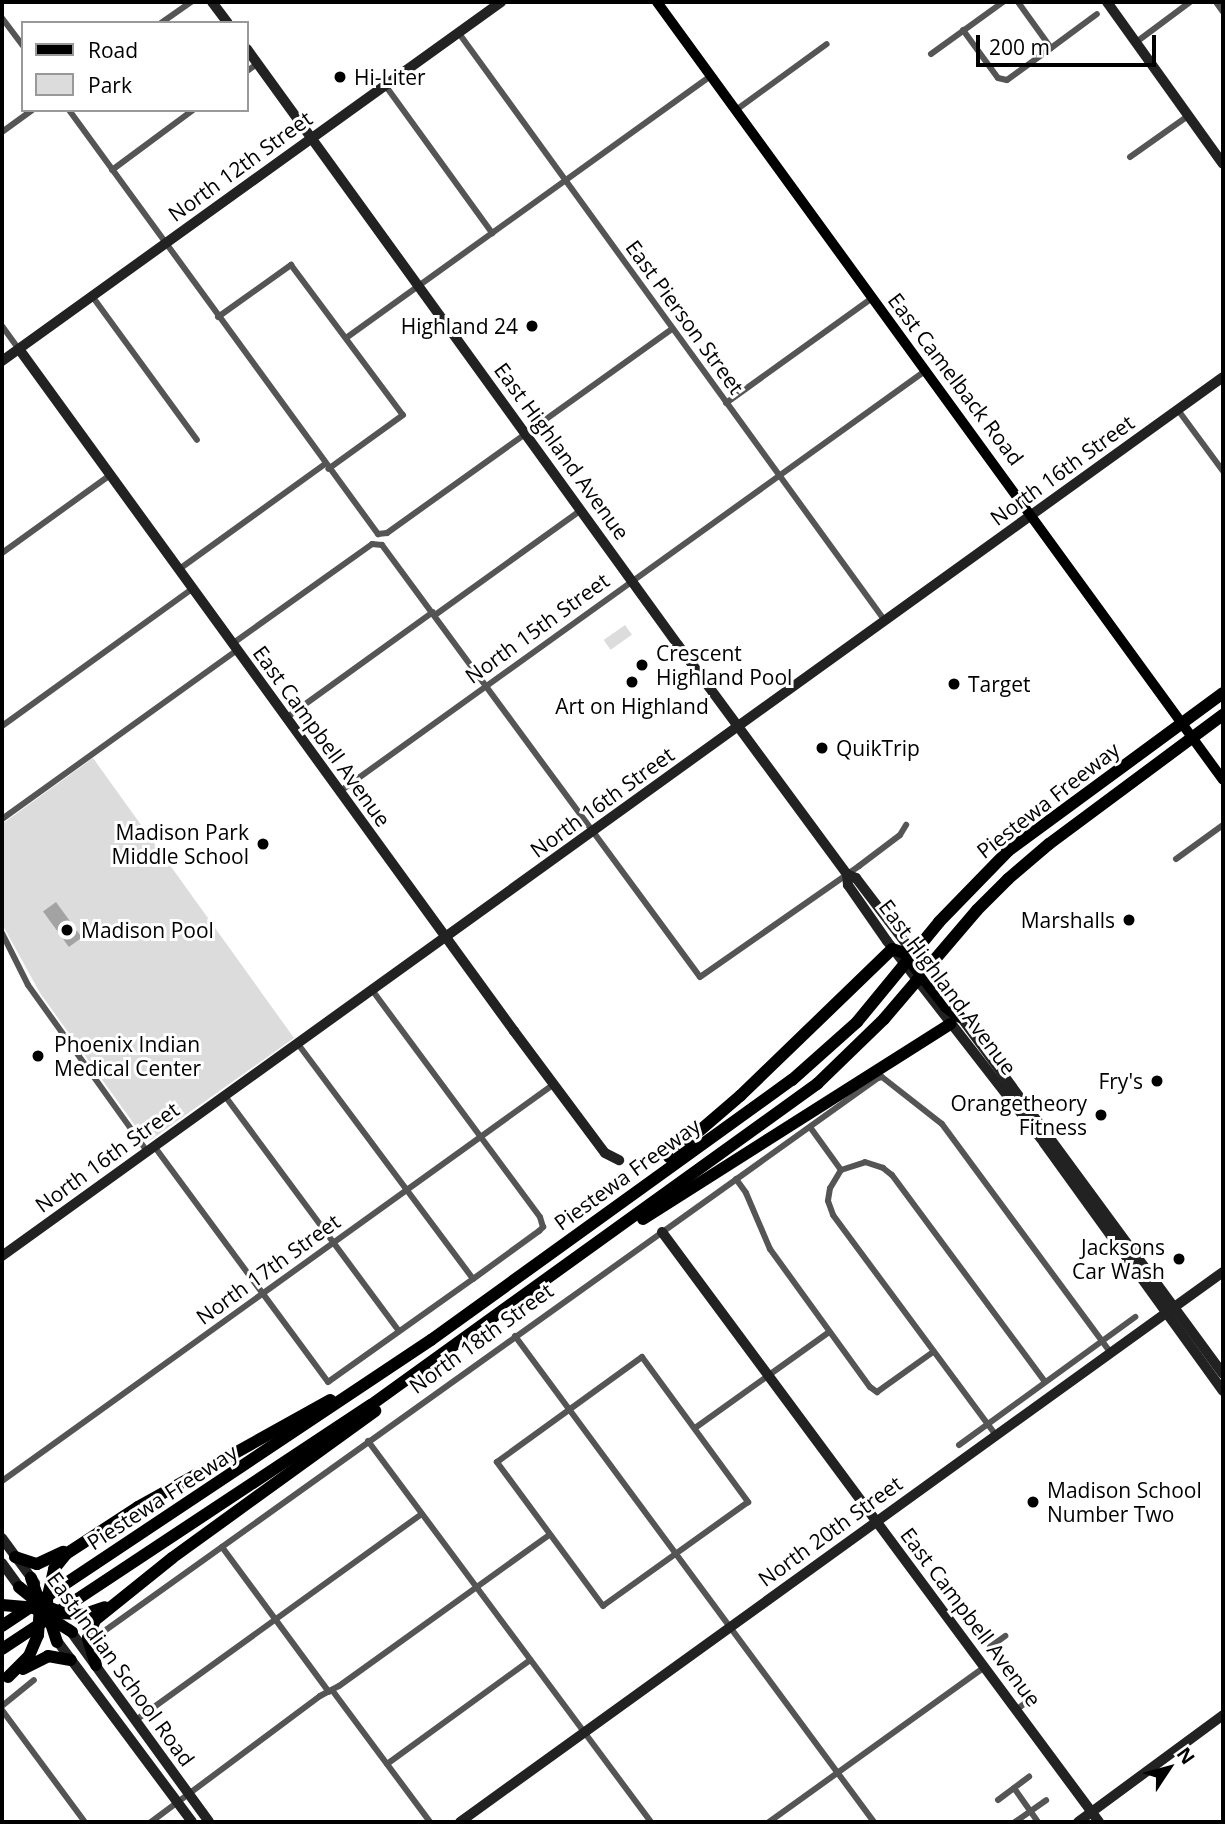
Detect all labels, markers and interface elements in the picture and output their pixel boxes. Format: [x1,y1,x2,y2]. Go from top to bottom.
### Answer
legend [21,21,248,112]
scale bar [980,21,1160,65]
text: 200 m [989,33,1050,61]
text: Road [88,36,138,64]
place label: Hi-Liter [354,64,426,90]
marker: Hi-Liter [332,69,348,85]
text: Park [88,71,132,99]
street label: North 12th Street [163,105,317,227]
street label: East Pierson Street [621,235,749,399]
street label: East Camelback Road [883,288,1029,470]
place label: Highland 24 [401,313,518,339]
marker: Highland 24 [524,318,540,334]
street label: East Highland Avenue [489,358,635,544]
street label: North 16th Street [985,409,1139,531]
street label: North 15th Street [460,567,614,689]
place label: Crescent Highland Pool [656,640,792,690]
street label: East Campbell Avenue [248,641,396,831]
marker: Crescent Highland Pool [634,657,650,673]
place label: Target [968,671,1030,697]
marker: Art on Highland [624,674,640,690]
marker: Target [946,676,962,692]
place label: Art on Highland [555,693,709,719]
place label: QuikTrip [836,735,920,761]
street label: Piestewa Freeway [972,737,1124,863]
marker: QuikTrip [814,740,830,756]
street label: North 16th Street [525,741,679,863]
place label: Madison Park Middle School [112,819,249,869]
marker: Madison Park Middle School [255,836,271,852]
street label: East Highland Avenue [874,895,1022,1079]
place label: Marshalls [1021,907,1115,933]
marker: Marshalls [1121,912,1137,928]
place label: Madison Pool [81,917,214,943]
marker: Madison Pool [59,922,75,938]
place label: Phoenix Indian Medical Center [54,1031,201,1081]
marker: Phoenix Indian Medical Center [28,1046,48,1066]
place label: Fry's [1098,1068,1143,1094]
marker: Fry's [1149,1073,1165,1089]
place label: Orangetheory Fitness [950,1090,1087,1140]
street label: North 16th Street [30,1096,184,1218]
marker: Orangetheory Fitness [1093,1107,1109,1123]
street label: Piestewa Freeway [549,1113,705,1235]
street label: North 17th Street [191,1208,345,1330]
place label: Jacksons Car Wash [1072,1234,1165,1284]
marker: Jacksons Car Wash [1171,1251,1187,1267]
street label: North 18th Street [404,1277,558,1399]
street label: Piestewa Freeway [82,1439,242,1555]
street label: North 20th Street [753,1470,907,1592]
place label: Madison School Number Two [1047,1477,1202,1527]
marker: Madison School Number Two [1025,1494,1041,1510]
street label: East Campbell Avenue [896,1523,1046,1711]
street label: East Indian School Road [42,1567,200,1771]
north arrow [1134,1733,1204,1803]
text: N [1171,1742,1201,1770]

